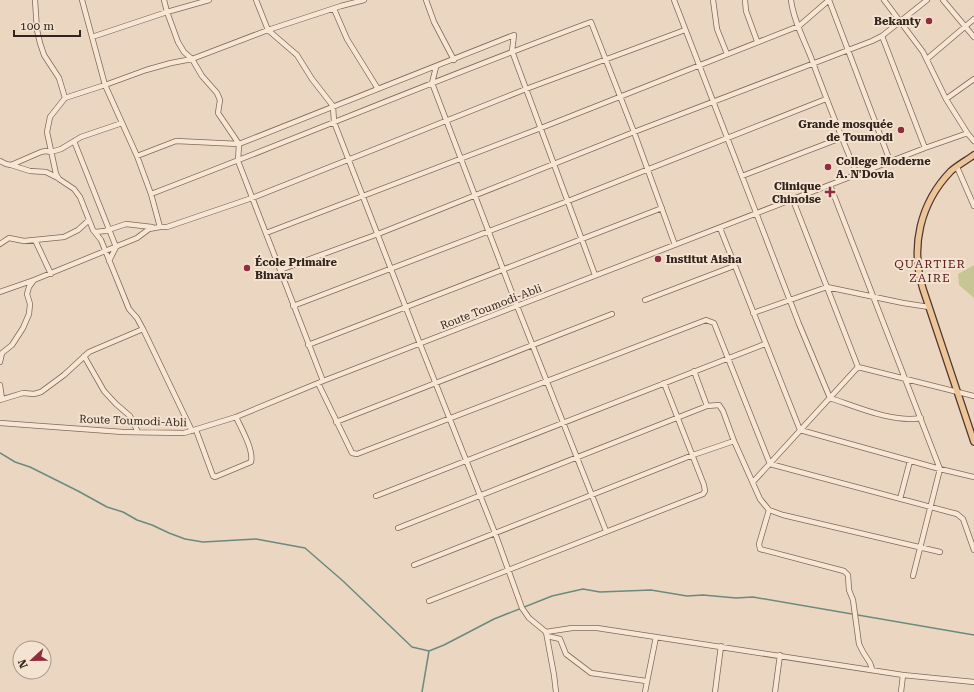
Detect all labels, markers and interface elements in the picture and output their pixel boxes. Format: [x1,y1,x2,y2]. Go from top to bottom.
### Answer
scale bar [14,12,80,38]
place label: Bekanty [874,15,921,28]
marker: Bekanty [924,16,934,26]
text: 100 m [20,19,54,33]
place label: Grande mosquée de Toumodi [798,118,894,144]
marker: Grande mosquée de Toumodi [896,125,906,135]
place label: College Moderne A. N'Dovia [836,155,931,181]
marker: College Moderne A. N'Dovia [823,162,833,172]
place label: Clinique Chinoise [772,180,822,206]
marker: Clinique Chinoise [824,186,836,198]
place label: Institut Aisha [666,253,742,266]
marker: Institut Aisha [653,254,663,264]
place label: École Primaire Binava [255,255,338,282]
district label: QUARTIER ZAIRE [894,257,966,285]
marker: École Primaire Binava [242,263,252,273]
street label: Route Toumodi-Abli [438,281,544,332]
street label: Route Toumodi-Abli [79,413,188,429]
north arrow [12,640,52,680]
text: N [15,657,31,670]

